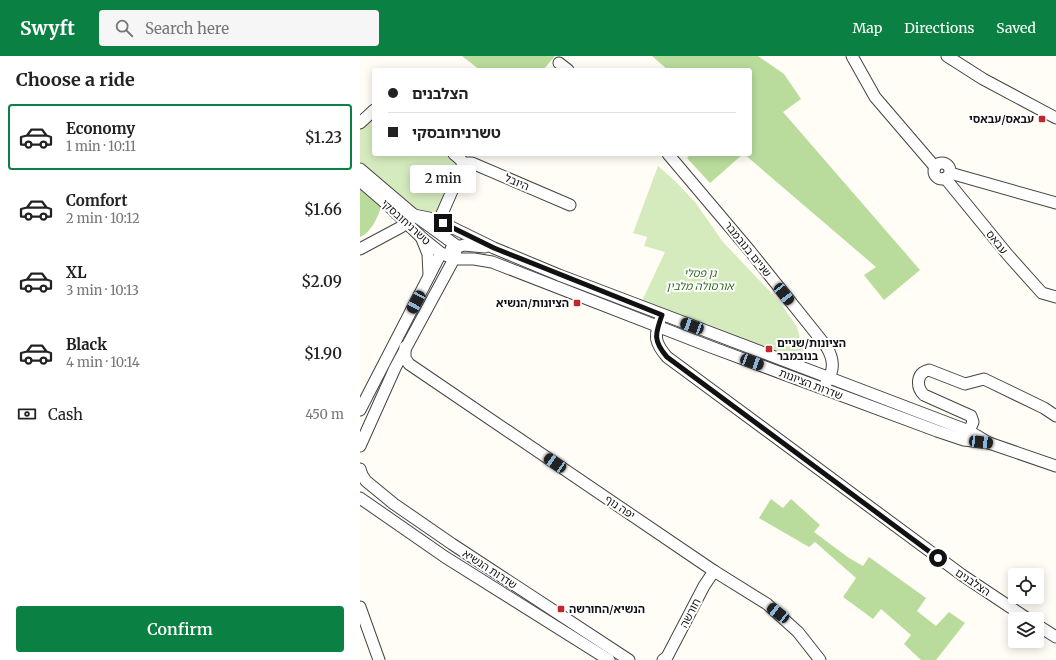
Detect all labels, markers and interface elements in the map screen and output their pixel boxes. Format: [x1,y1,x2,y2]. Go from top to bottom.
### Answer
search box [99,10,379,46]
text: Swyft [20,16,75,40]
icon: search [113,17,135,39]
text: Search here [145,19,229,38]
text: Map [852,19,882,37]
text: Directions [904,19,974,37]
text: Saved [996,19,1036,37]
text: Choose a ride [16,68,135,91]
text: הצלבנים [412,84,468,103]
place label: עבאס/עבאסי [969,112,1034,126]
marker: עבאס/עבאסי [1037,114,1047,124]
icon: car [18,119,54,155]
text: Economy [66,119,135,138]
text: טשרניחובסקי [412,123,501,142]
text: $1.23 [305,128,342,147]
text: 1 min · 10:11 [66,138,136,155]
callout: 2 min [410,165,476,193]
text: 2 min [425,170,461,187]
street label: היובל [503,171,532,193]
icon: car [18,191,54,227]
text: Comfort [66,191,127,210]
street label: טשרניחובסקי [378,196,434,248]
text: $1.66 [304,200,342,219]
text: 2 min · 10:12 [66,210,140,227]
route end [434,214,452,232]
street label: שניים בנובמבר [721,218,775,280]
street label: עבאס [983,227,1011,257]
icon: car [18,263,54,299]
text: XL [66,263,87,282]
park label: גן פסלי אורסולה מלבין [667,266,736,293]
text: $2.09 [301,272,342,291]
car [772,281,796,307]
text: 3 min · 10:13 [66,282,139,299]
car [405,289,427,315]
place label: הציונות/הנשיא [496,296,569,310]
marker: הציונות/הנשיא [572,298,582,308]
car [679,316,705,336]
icon: car [18,335,54,371]
text: Black [66,335,107,354]
place label: הציונות/שניים בנובמבר [777,336,846,363]
text: $1.90 [304,344,342,363]
marker: הציונות/שניים בנובמבר [764,344,774,354]
car [739,352,765,372]
text: 4 min · 10:14 [66,354,140,371]
street label: שדרות הציונות [777,365,845,403]
icon: cash [16,403,38,425]
text: Cash [48,405,83,424]
text: 450 m [305,406,344,423]
car [968,435,994,449]
car [542,451,568,475]
street label: יפה נוף [602,492,638,522]
street label: שדרות הנשיא [460,546,520,592]
route start [929,549,947,567]
street label: הצלבנים [953,565,993,599]
map controls [1008,568,1044,648]
button: locate [1008,568,1044,604]
street label: חורשה [677,596,703,630]
car [765,601,791,625]
place label: הנשיא/החורשה [569,602,645,616]
marker: הנשיא/החורשה [556,604,566,614]
button: Confirm [16,606,344,652]
button: layers [1008,612,1044,648]

